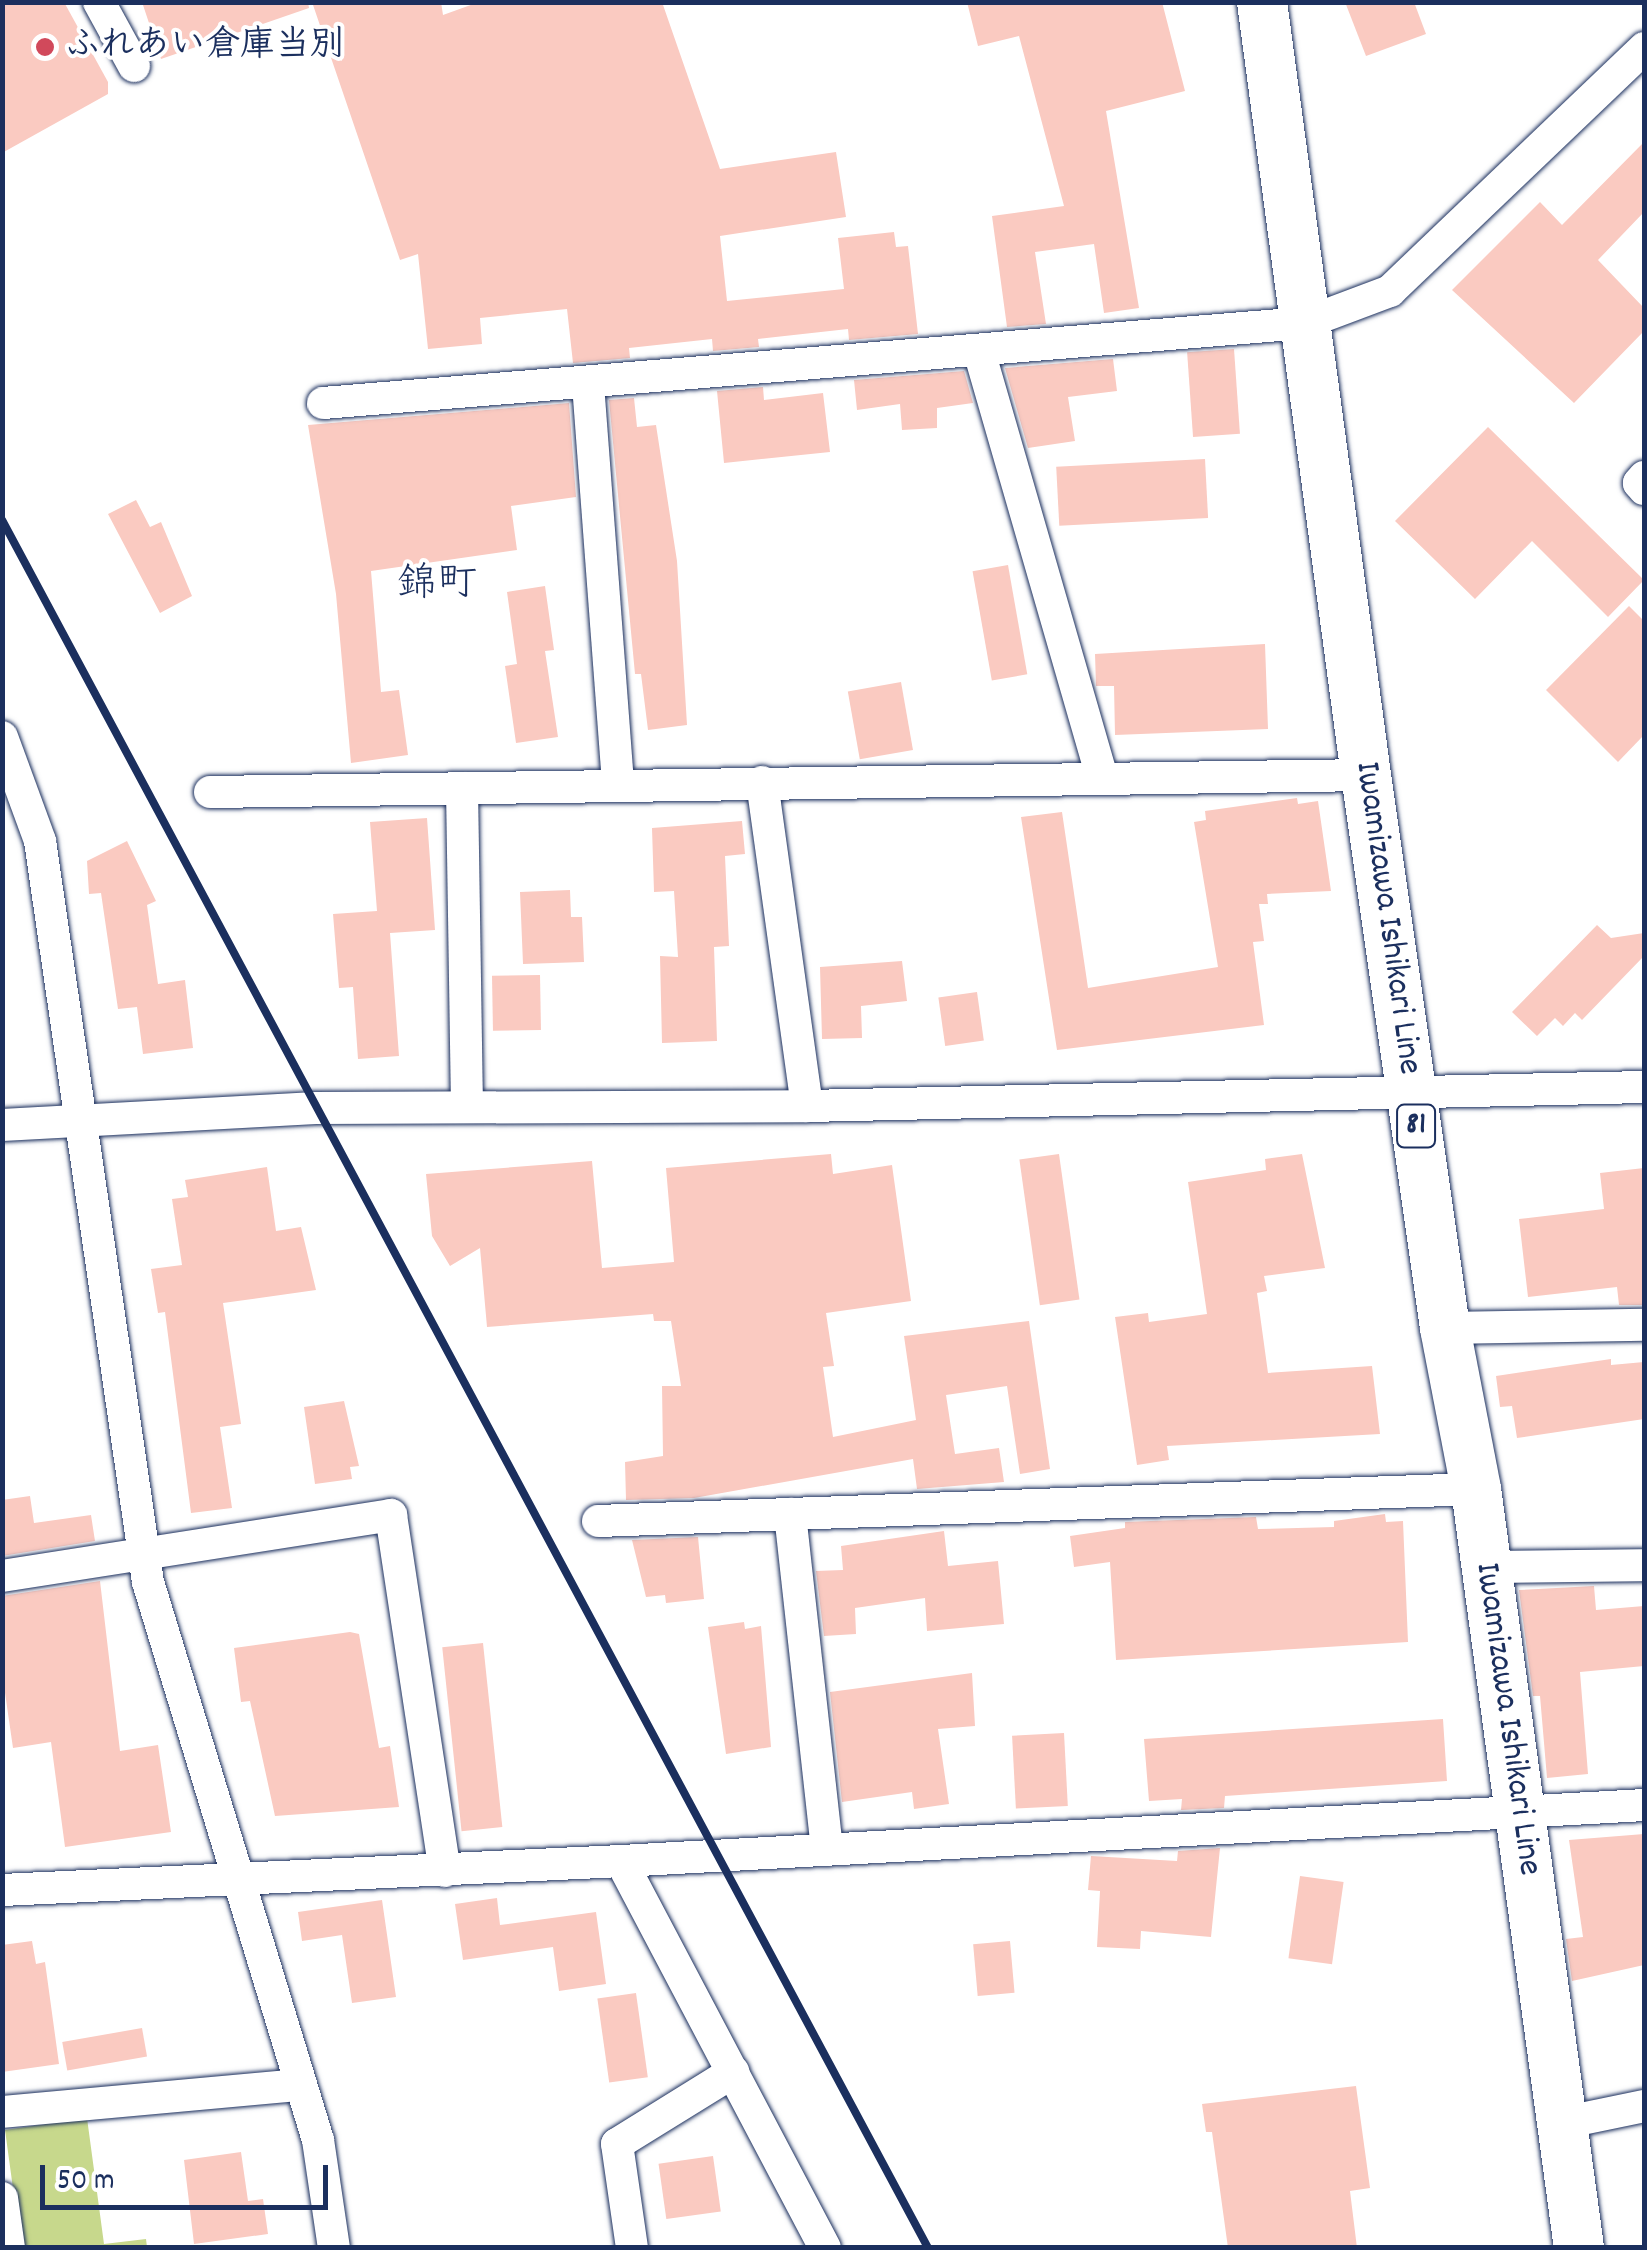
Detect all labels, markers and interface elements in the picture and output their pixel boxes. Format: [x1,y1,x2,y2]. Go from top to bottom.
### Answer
place label: ふれあい倉庫当別 [65,26,345,68]
marker: ふれあい倉庫当別 [34,36,56,58]
district label: 錦町 [397,563,477,611]
street label: Iwamizawa Ishikari Line [1344,759,1430,1077]
road number: 81 [1396,1099,1436,1153]
street label: Iwamizawa Ishikari Line [1464,1560,1550,1878]
scale bar [45,2145,332,2207]
text: 50 m [57,2161,115,2204]

